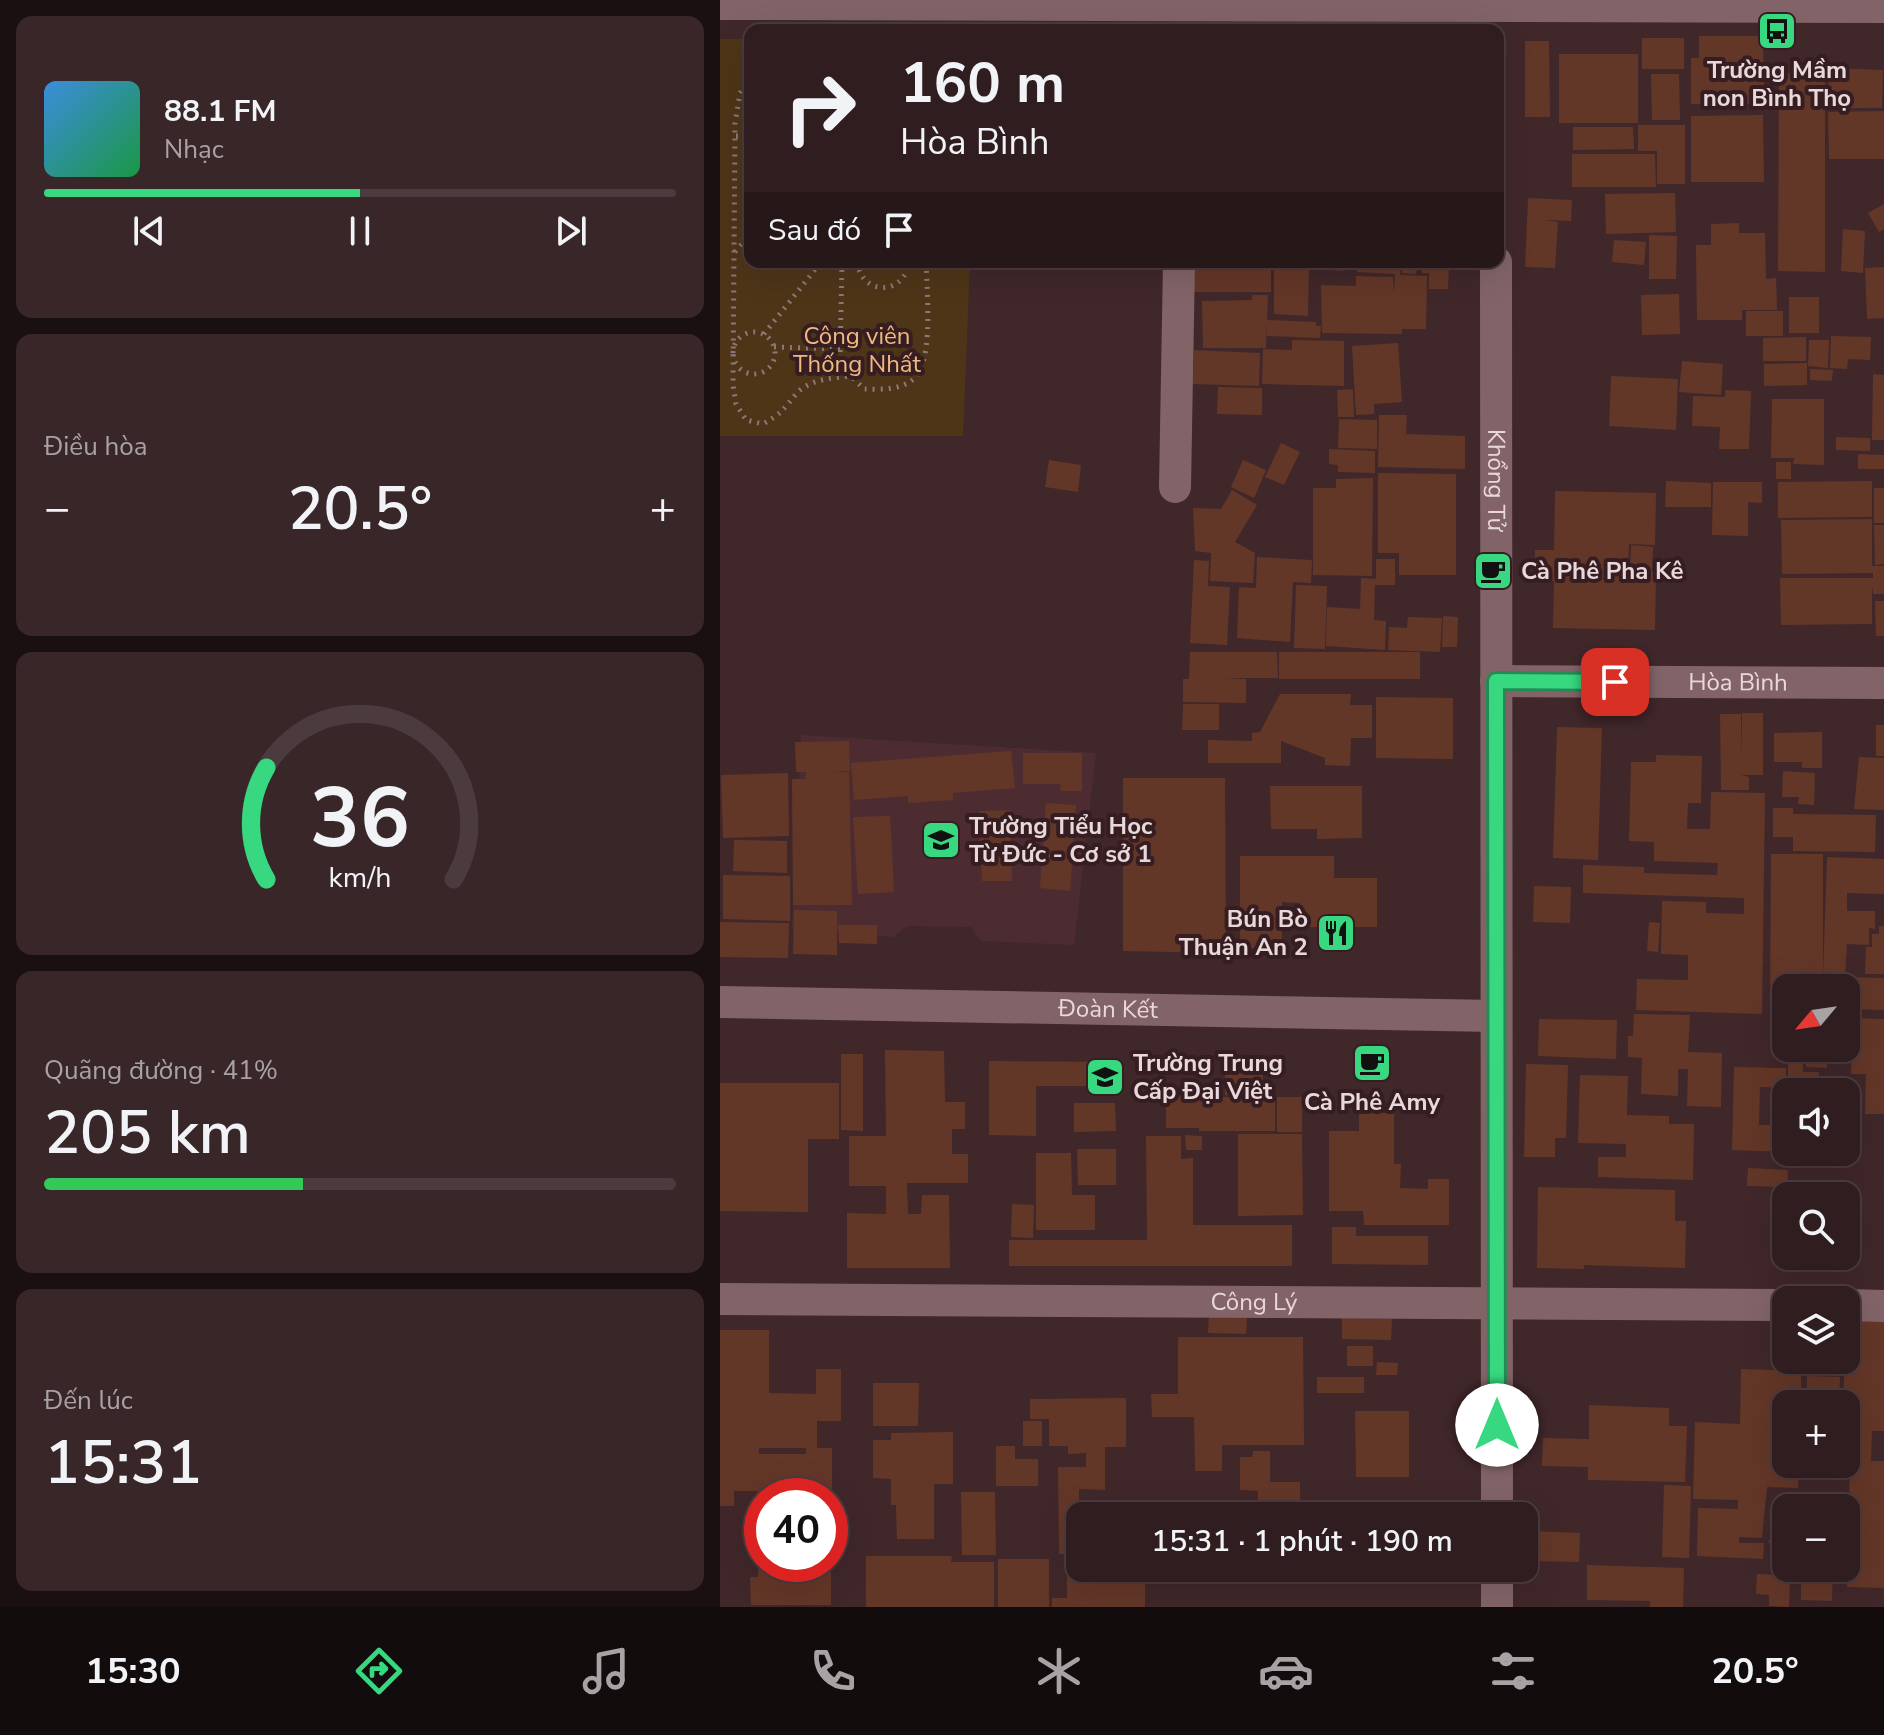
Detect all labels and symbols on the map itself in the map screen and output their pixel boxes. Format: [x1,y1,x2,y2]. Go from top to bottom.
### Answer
bus stop icon: Trường Mầm non Bình Thọ [1756,10,1798,52]
place label: Trường Mầm non Bình Thọ [1703,54,1851,114]
park label: Công viên Thống Nhất [793,320,921,380]
street label: Khổng Tử [1480,429,1512,533]
cafe icon: Cà Phê Pha Kê [1472,550,1514,592]
place label: Cà Phê Pha Kê [1521,555,1684,587]
pin [1581,648,1649,716]
street label: Hòa Bình [1688,666,1788,699]
place label: Trường Tiểu Học Từ Đức - Cơ sở 1 [969,810,1153,870]
school or university icon: Trường Tiểu Học Từ Đức - Cơ sở 1 [920,819,962,861]
place label: Bún Bò Thuận An 2 [1179,903,1308,963]
restaurant icon: Bún Bò Thuận An 2 [1315,912,1357,954]
north arrow [1772,974,1860,1062]
street label: Đoàn Kết [1057,992,1159,1026]
cafe icon: Cà Phê Amy [1351,1042,1393,1084]
place label: Trường Trung Cấp Đại Việt [1133,1047,1283,1107]
school or university icon: Trường Trung Cấp Đại Việt [1084,1056,1126,1098]
place label: Cà Phê Amy [1304,1086,1440,1118]
street label: Công Lý [1210,1286,1298,1318]
position arrow [1455,1383,1539,1467]
speed limit sign: 40 [744,1478,848,1582]

